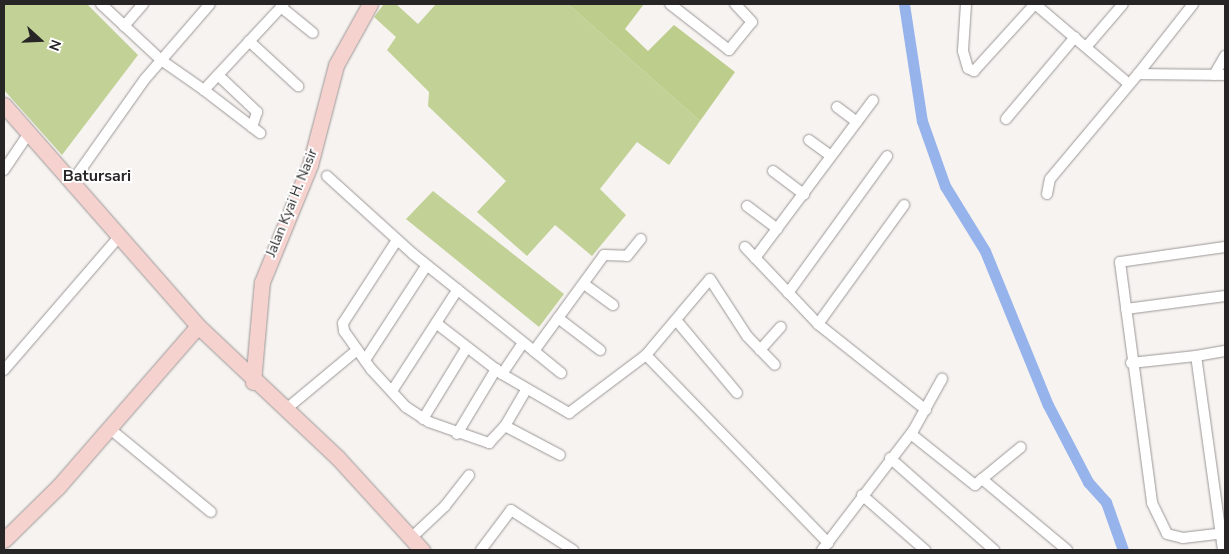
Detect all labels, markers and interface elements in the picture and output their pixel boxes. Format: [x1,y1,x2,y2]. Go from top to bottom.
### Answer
north arrow [15,15,65,65]
text: N [44,37,65,53]
street label: Jalan Kyai H. Nasir [263,147,321,259]
district label: Batursari [63,166,131,186]

